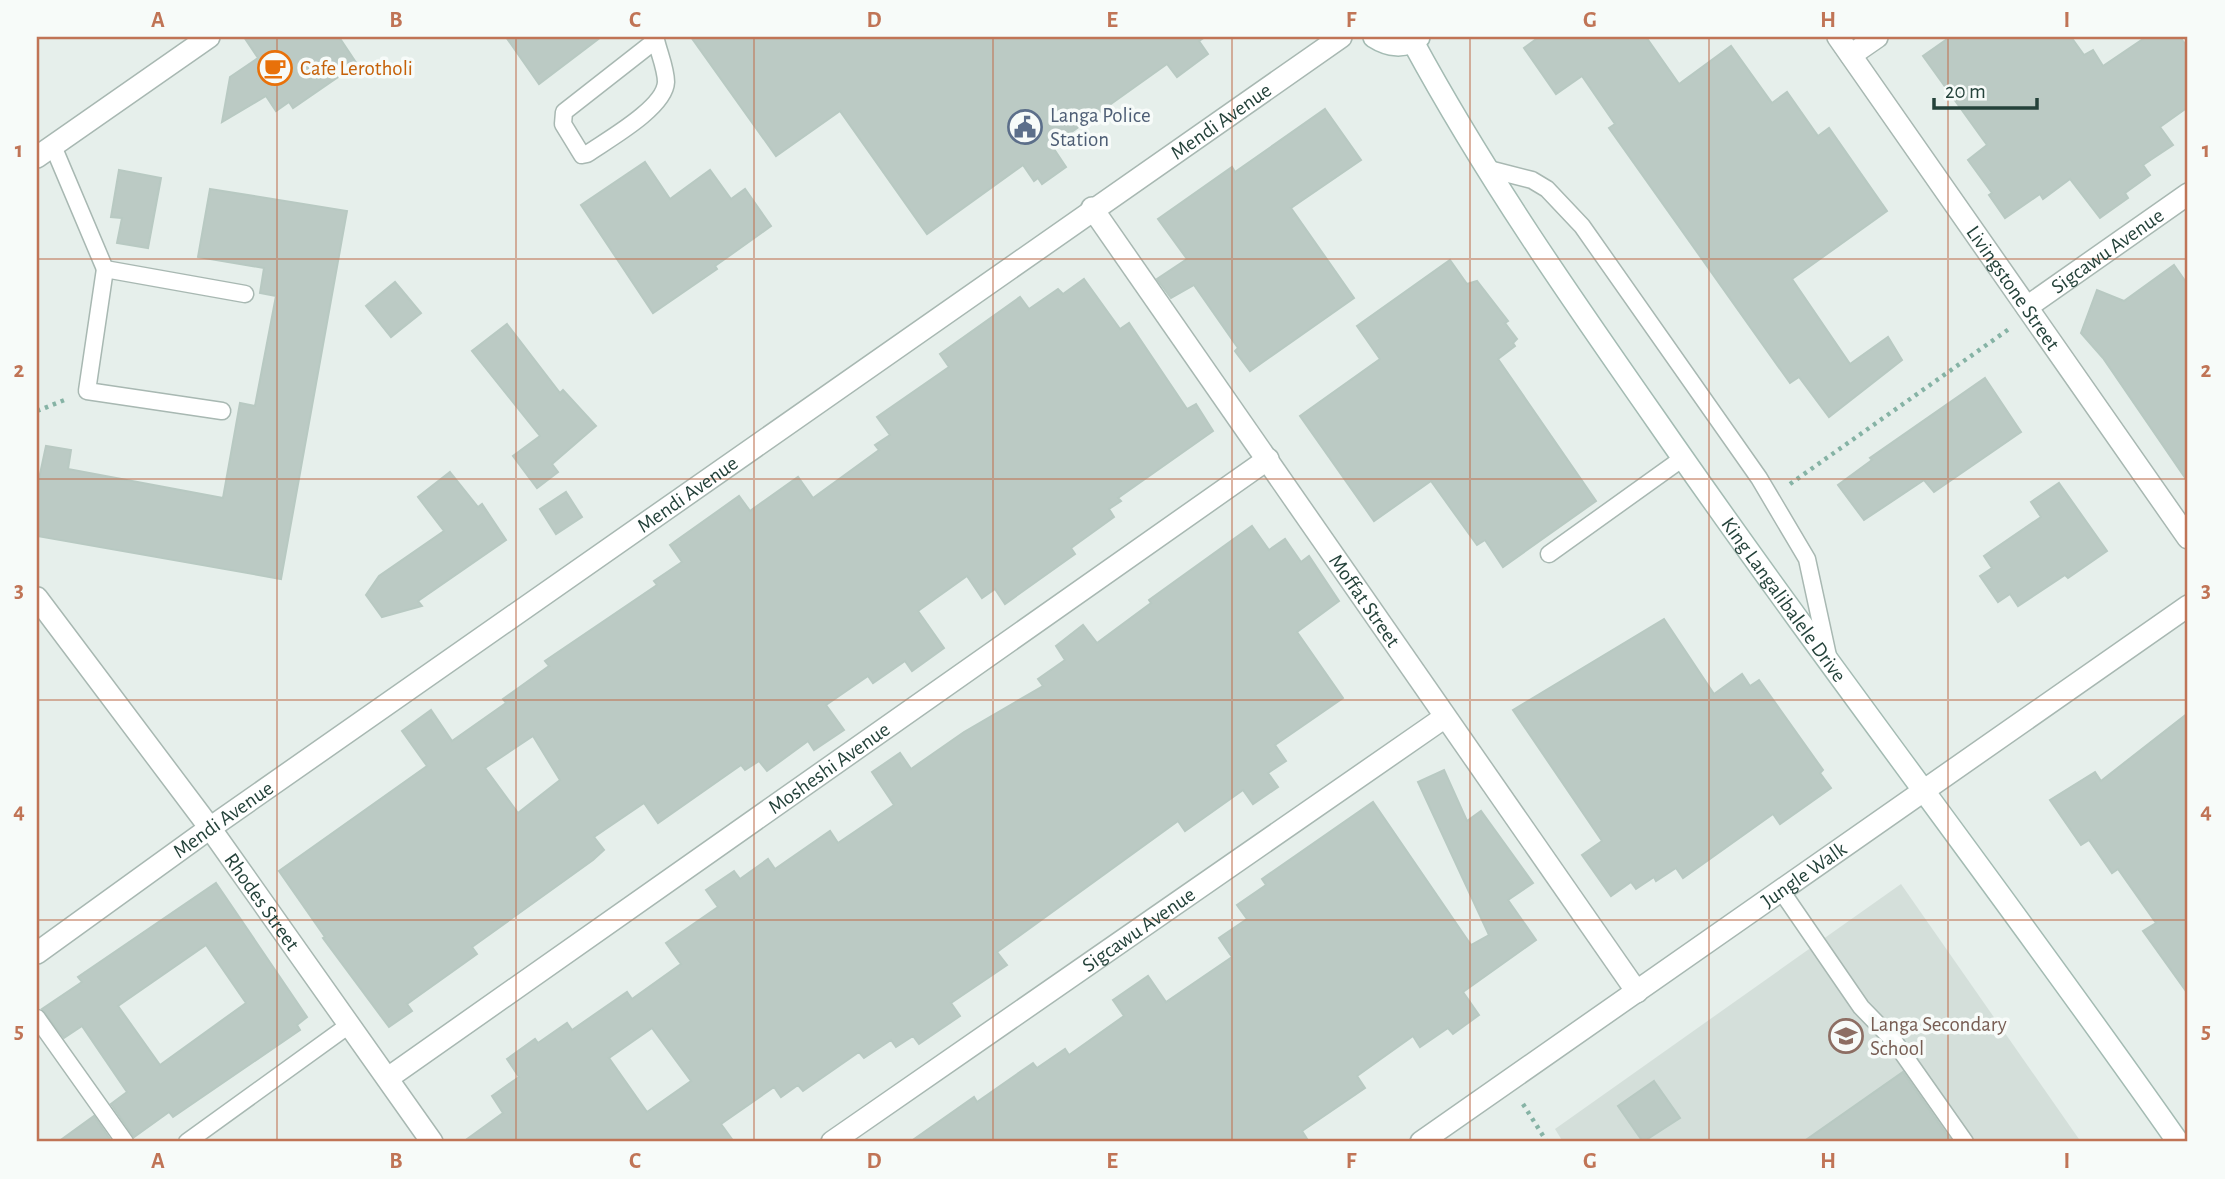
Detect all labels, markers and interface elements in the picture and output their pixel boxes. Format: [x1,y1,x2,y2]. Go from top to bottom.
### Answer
text: A [151,9,165,32]
text: B [389,9,403,32]
text: C [629,9,641,32]
text: D [866,9,882,32]
text: E [1106,9,1118,32]
text: F [1346,9,1357,32]
text: G [1583,9,1597,32]
text: H [1820,9,1836,32]
text: I [2064,9,2070,32]
cafe icon: Cafe Lerotholi [256,49,294,87]
place label: Cafe Lerotholi [300,58,413,79]
scale bar [1934,66,2038,110]
street label: Mendi Avenue [1167,79,1275,164]
text: 20 m [1945,81,1986,102]
place label: Langa Police Station [1050,105,1151,150]
public building icon: Langa Police Station [1006,108,1044,146]
text: 1 [15,139,23,162]
text: 1 [2202,139,2210,162]
street label: Sigcawu Avenue [2047,205,2168,298]
street label: Livingstone Street [1962,222,2064,354]
text: 2 [14,359,25,382]
text: 2 [2201,359,2212,382]
street label: Mendi Avenue [634,452,742,537]
street label: King Langalibalele Drive [1717,514,1850,686]
street label: Moffat Street [1325,550,1404,651]
text: 3 [14,579,24,602]
text: 3 [2201,579,2211,602]
street label: Mosheshi Avenue [764,718,894,818]
street label: Mendi Avenue [169,777,277,862]
text: 4 [13,800,25,823]
text: 4 [2200,800,2212,823]
street label: Jungle Walk [1758,838,1851,912]
street label: Rhodes Street [220,849,303,955]
street label: Sigcawu Avenue [1079,884,1199,976]
place label: Langa Secondary School [1870,1014,2007,1059]
school or university icon: Langa Secondary School [1827,1017,1865,1055]
text: 5 [14,1020,24,1043]
text: 5 [2201,1020,2211,1043]
text: A [151,1150,165,1173]
text: B [389,1150,403,1173]
text: C [629,1150,641,1173]
text: D [866,1150,882,1173]
text: E [1106,1150,1118,1173]
text: F [1346,1150,1357,1173]
text: G [1583,1150,1597,1173]
text: H [1820,1150,1836,1173]
text: I [2064,1150,2070,1173]

